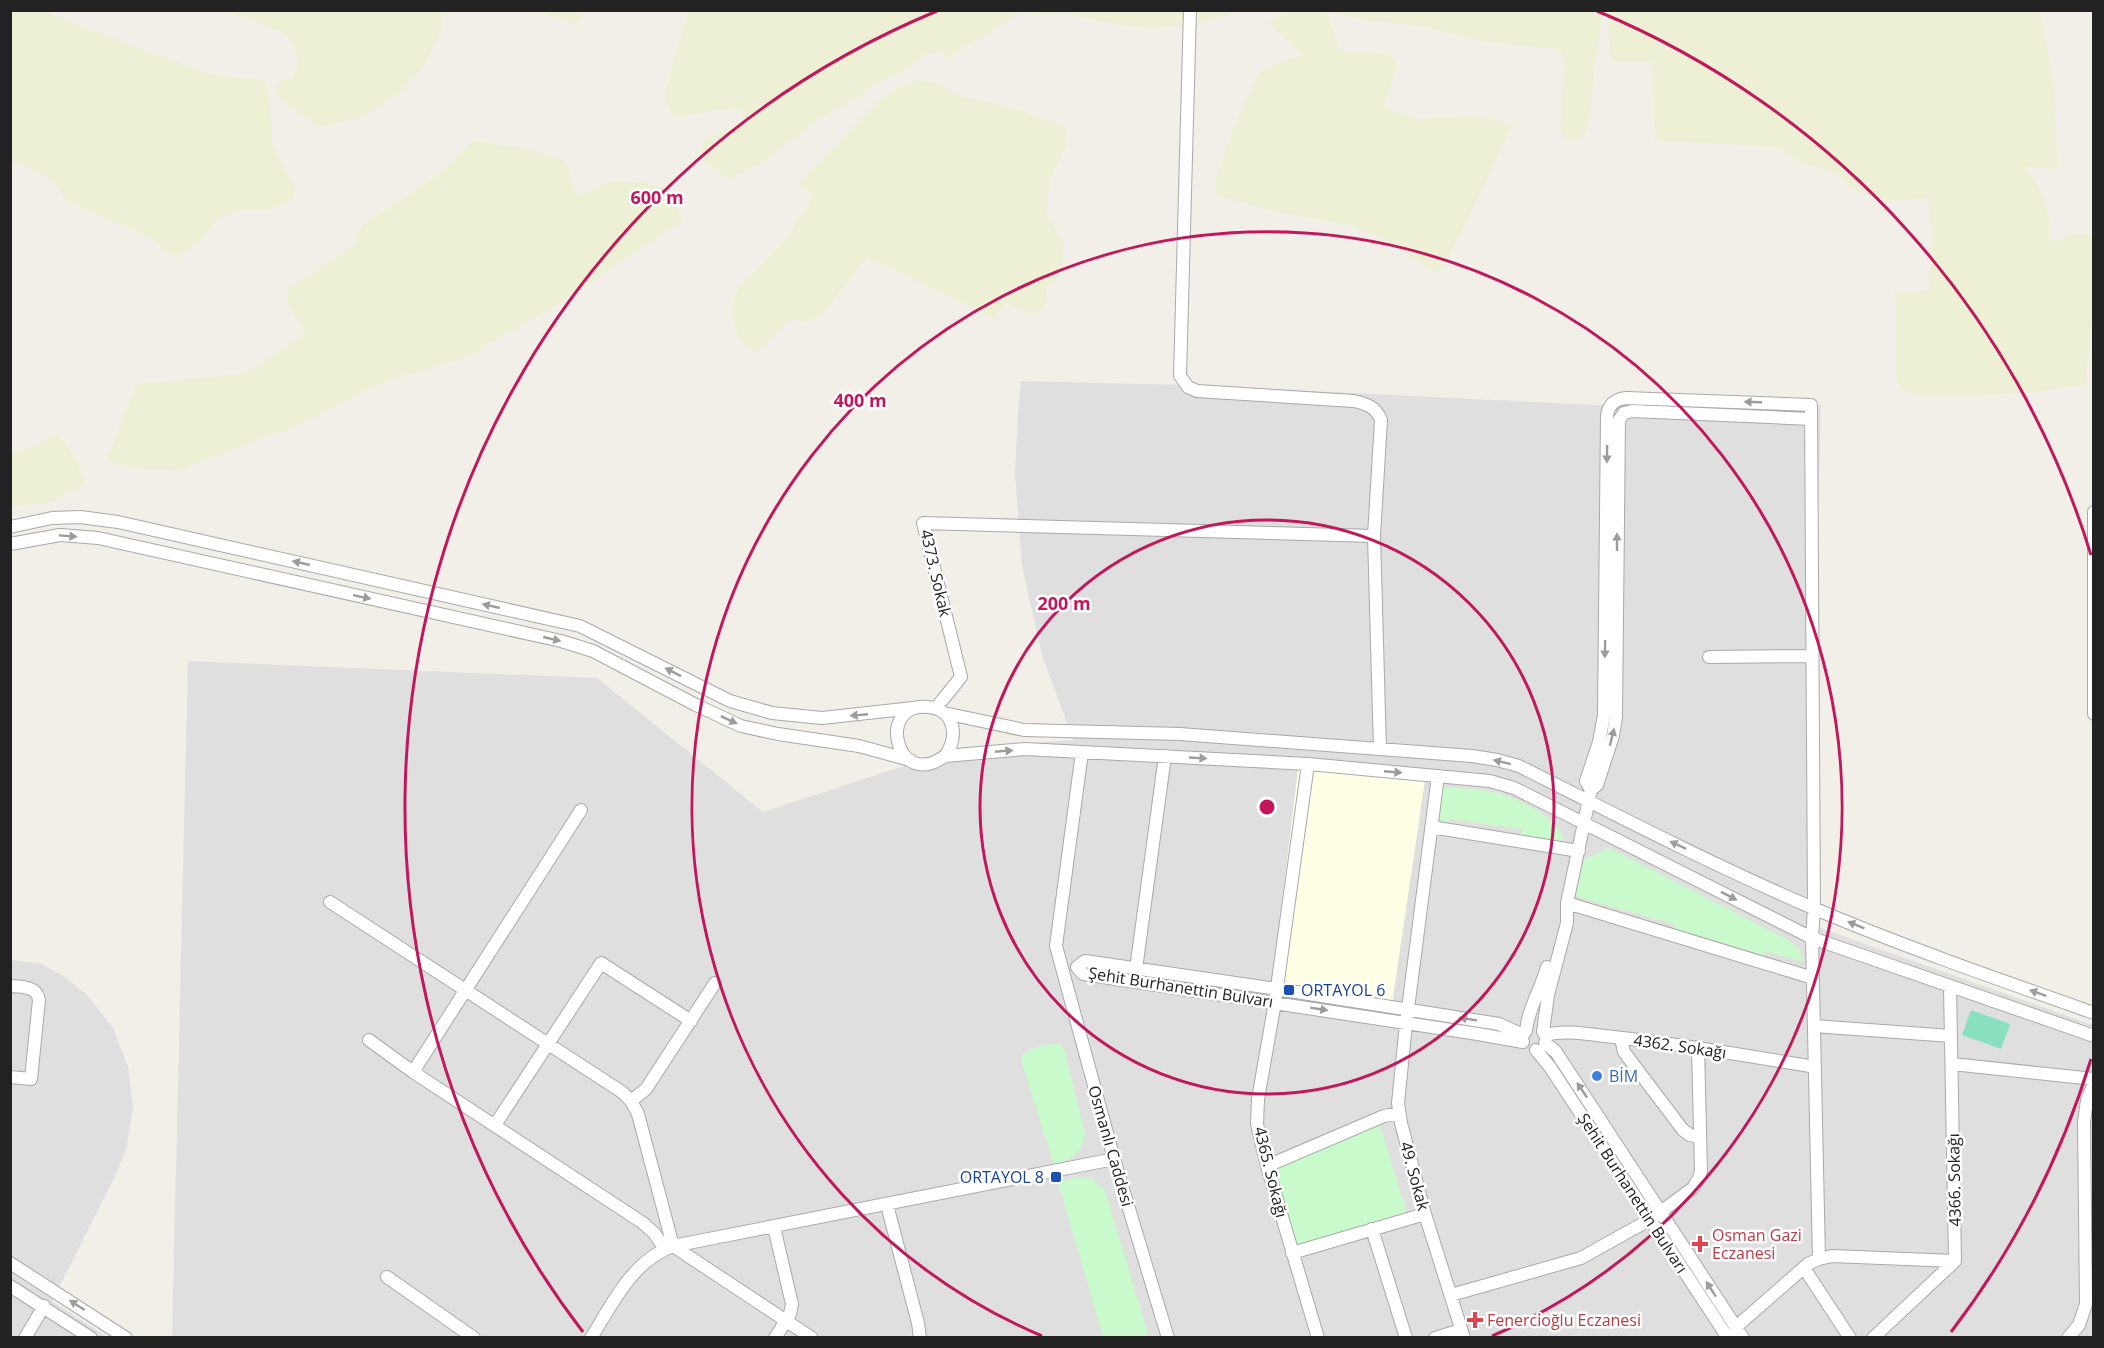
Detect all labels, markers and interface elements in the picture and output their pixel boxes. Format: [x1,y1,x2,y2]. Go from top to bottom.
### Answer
text: 600 m [630,185,684,209]
text: 400 m [833,388,887,412]
one-way arrow [1743,398,1762,407]
one-way arrow [1602,445,1611,464]
street label: 4373. Sokak [915,527,957,619]
one-way arrow [59,531,78,540]
one-way arrow [1612,533,1622,552]
one-way arrow [291,558,310,567]
text: 200 m [1037,591,1091,615]
one-way arrow [352,592,371,602]
one-way arrow [481,601,500,610]
one-way arrow [543,635,562,644]
one-way arrow [1600,640,1610,659]
one-way arrow [665,667,682,676]
one-way arrow [850,710,869,720]
one-way arrow [720,716,737,725]
one-way arrow [1608,728,1618,746]
one-way arrow [994,746,1013,755]
one-way arrow [1189,754,1208,763]
one-way arrow [1493,756,1511,766]
one-way arrow [1383,767,1402,777]
centre of rings [1257,797,1277,817]
one-way arrow [1669,841,1686,850]
one-way arrow [1720,891,1737,901]
one-way arrow [1847,919,1865,929]
street label: Şehit Burhanettin Bulvarı [1087,962,1275,1012]
place label: ORTAYOL 6 [1301,979,1385,1001]
marker: ORTAYOL 6 [1282,983,1296,997]
one-way arrow [2029,988,2047,998]
one-way arrow [1309,1005,1328,1014]
one-way arrow [1458,1015,1477,1024]
street label: 4362. Sokağı [1632,1029,1728,1063]
place label: BİM [1609,1065,1638,1087]
marker: BİM [1590,1069,1604,1083]
one-way arrow [1577,1082,1588,1098]
street label: Osmanlı Caddesi [1083,1083,1139,1209]
street label: Şehit Burhanettin Bulvarı [1573,1109,1693,1277]
street label: 4365. Sokağı [1249,1124,1293,1220]
street label: 4366. Sokağı [1942,1133,1966,1227]
street label: 49. Sokak [1395,1139,1435,1214]
place label: ORTAYOL 8 [960,1166,1044,1188]
marker: ORTAYOL 8 [1049,1170,1063,1184]
place label: Osman Gazi Eczanesi [1712,1224,1802,1264]
marker: Osman Gazi Eczanesi [1693,1237,1707,1251]
one-way arrow [1706,1280,1717,1297]
one-way arrow [69,1300,85,1311]
place label: Fenercioğlu Eczanesi [1487,1309,1641,1331]
marker: Fenercioğlu Eczanesi [1468,1313,1482,1327]

